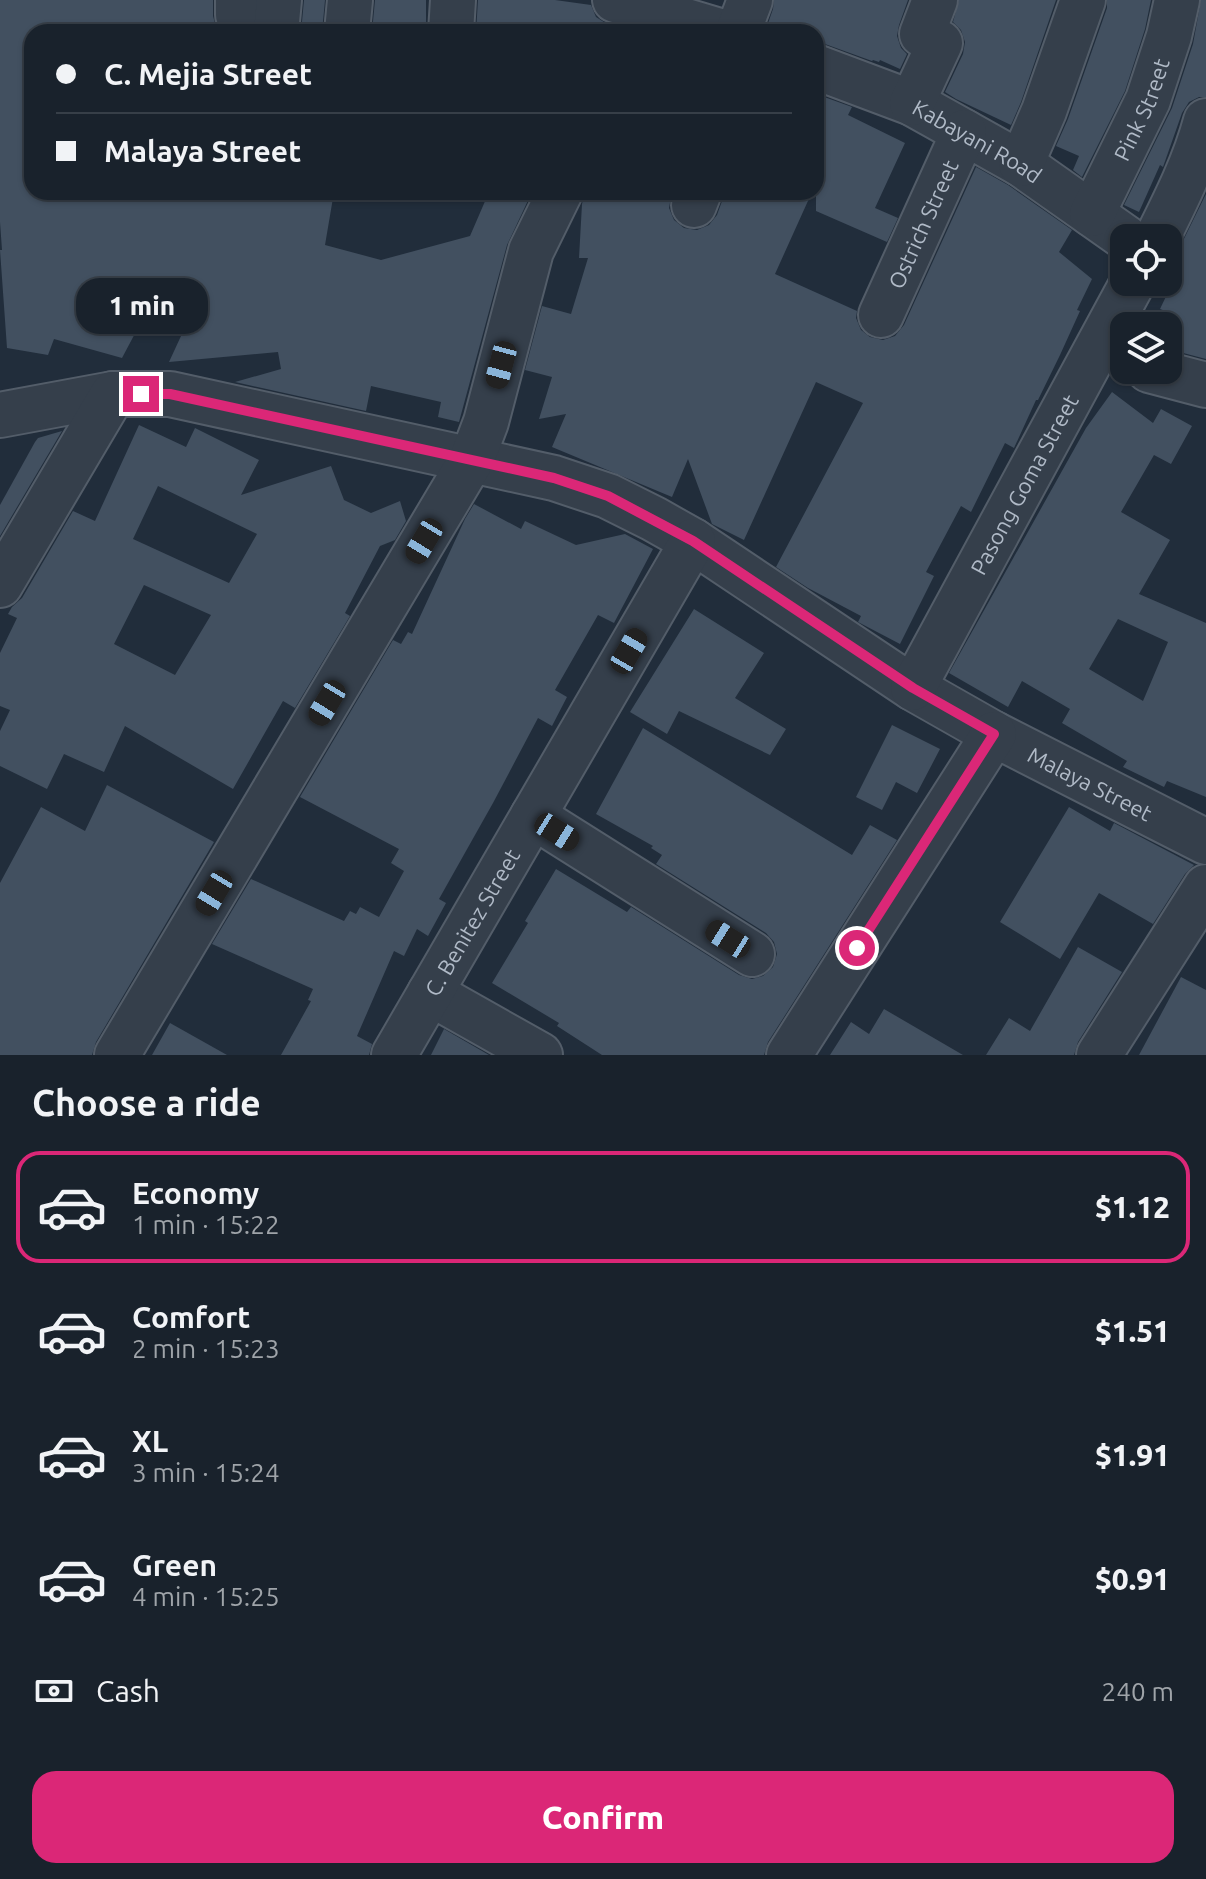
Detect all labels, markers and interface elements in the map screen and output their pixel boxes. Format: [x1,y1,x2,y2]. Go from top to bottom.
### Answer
street label: Pink Street [1108,55,1174,164]
text: C. Mejia Street [104,57,312,91]
street label: Kabayani Road [909,94,1047,187]
text: Malaya Street [104,134,301,168]
street label: Ostrich Street [882,155,962,292]
map controls [1110,224,1182,384]
button: locate [1110,224,1182,296]
callout: 1 min [75,278,207,334]
text: 1 min [109,291,175,320]
button: layers [1110,312,1182,384]
car [483,339,519,391]
route end [123,376,159,412]
street label: Pasong Goma Street [965,389,1083,578]
car [401,514,447,568]
car [607,624,651,678]
car [304,676,350,730]
street label: Malaya Street [1024,741,1157,825]
car [530,809,584,855]
street label: C. Benitez Street [419,844,524,1000]
car [191,866,237,920]
car [701,916,755,962]
route start [839,930,875,966]
text: Choose a ride [32,1082,261,1123]
icon: car [36,1171,108,1243]
text: Economy [132,1176,259,1210]
text: $1.12 [1095,1190,1170,1224]
text: 1 min · 15:22 [132,1210,280,1239]
icon: car [36,1295,108,1367]
text: Comfort [132,1300,250,1334]
text: $1.51 [1095,1314,1170,1348]
text: 2 min · 15:23 [132,1334,280,1363]
icon: car [36,1419,108,1491]
text: XL [132,1424,168,1458]
text: $1.91 [1095,1438,1170,1472]
text: 3 min · 15:24 [132,1458,280,1487]
icon: car [36,1543,108,1615]
text: Green [132,1548,217,1582]
text: $0.91 [1095,1562,1170,1596]
text: 4 min · 15:25 [132,1582,280,1611]
icon: cash [32,1669,76,1713]
text: Cash [96,1674,160,1708]
text: 240 m [1102,1677,1174,1706]
button: Confirm [32,1771,1174,1863]

